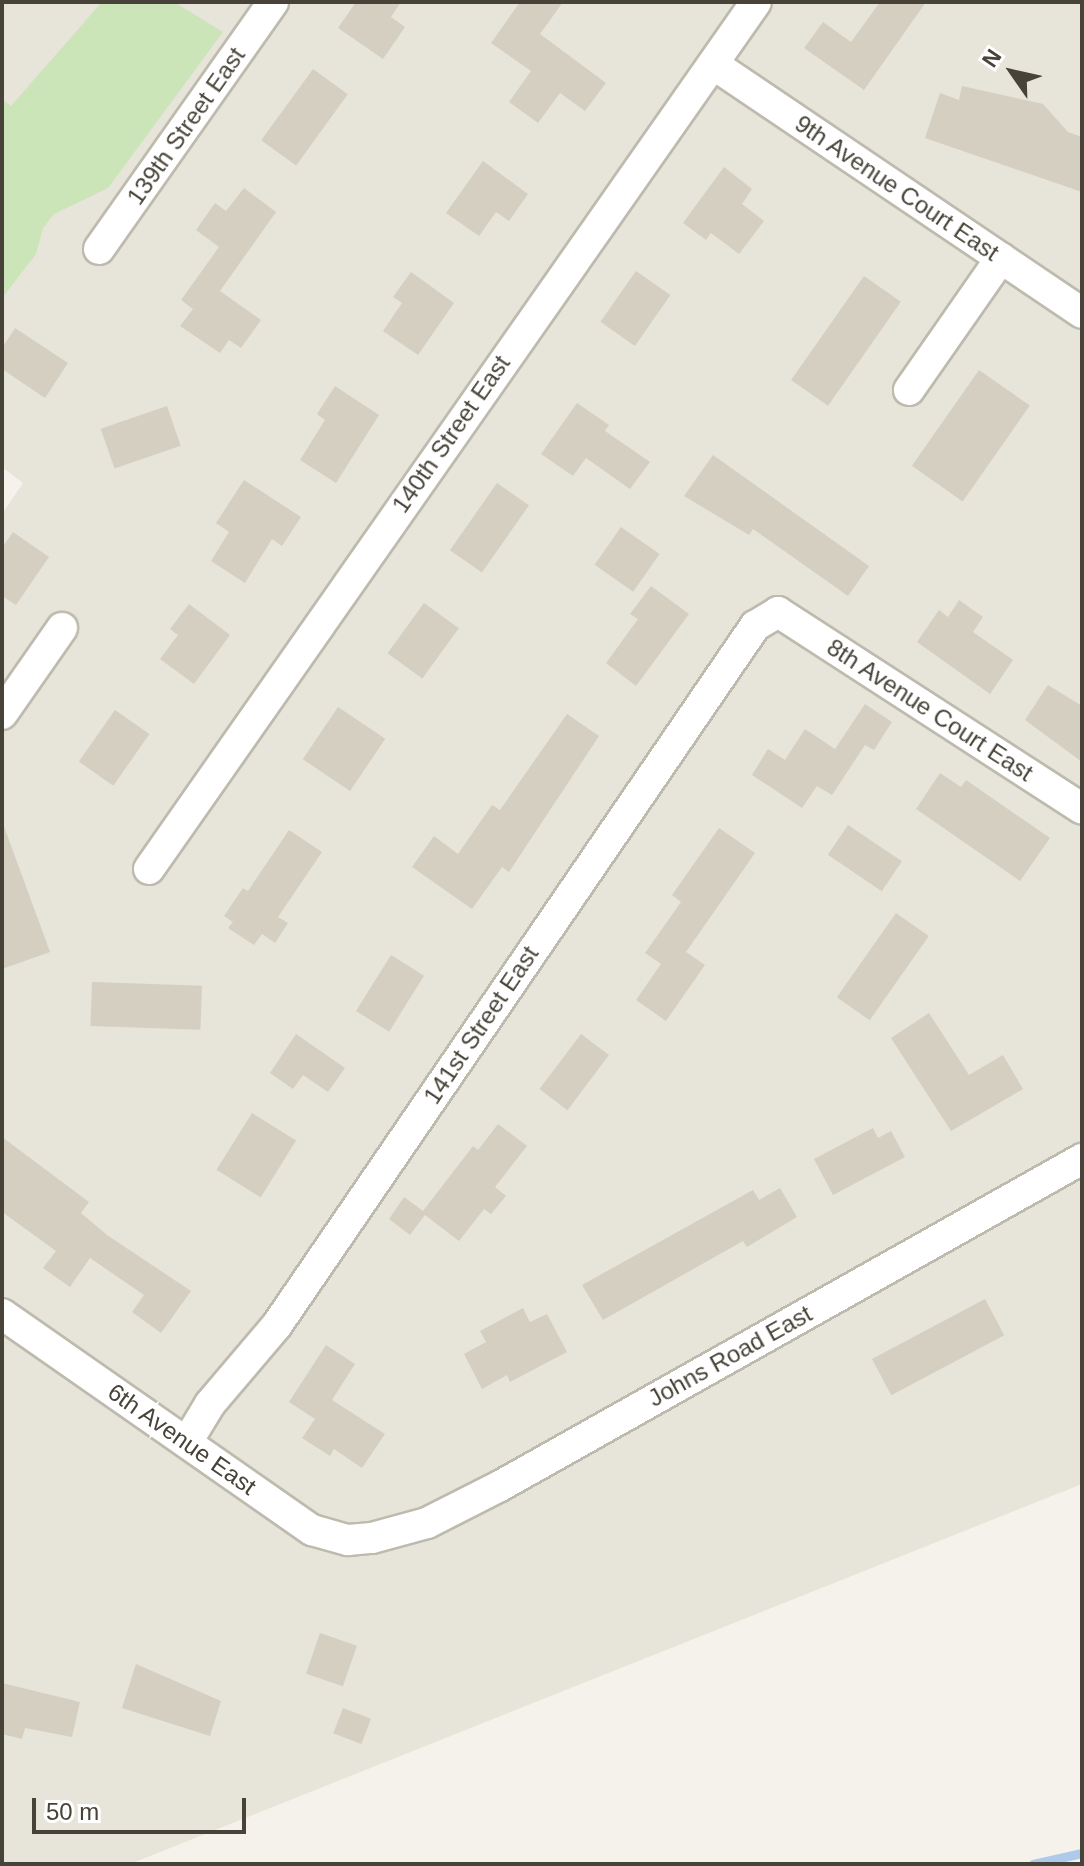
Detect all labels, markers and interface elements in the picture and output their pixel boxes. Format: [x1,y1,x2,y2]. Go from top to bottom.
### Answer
north arrow [972,32,1052,112]
street label: 139th Street East [121,42,251,210]
text: N [977,45,1006,72]
street label: 9th Avenue Court East [789,109,1005,267]
street label: 140th Street East [386,350,516,518]
street label: 8th Avenue Court East [821,632,1039,788]
street label: 141st Street East [418,941,544,1109]
street label: Johns Road East [643,1299,817,1413]
street label: 6th Avenue East [102,1377,262,1501]
scale bar [36,1782,250,1832]
text: 50 m [46,1798,99,1825]

